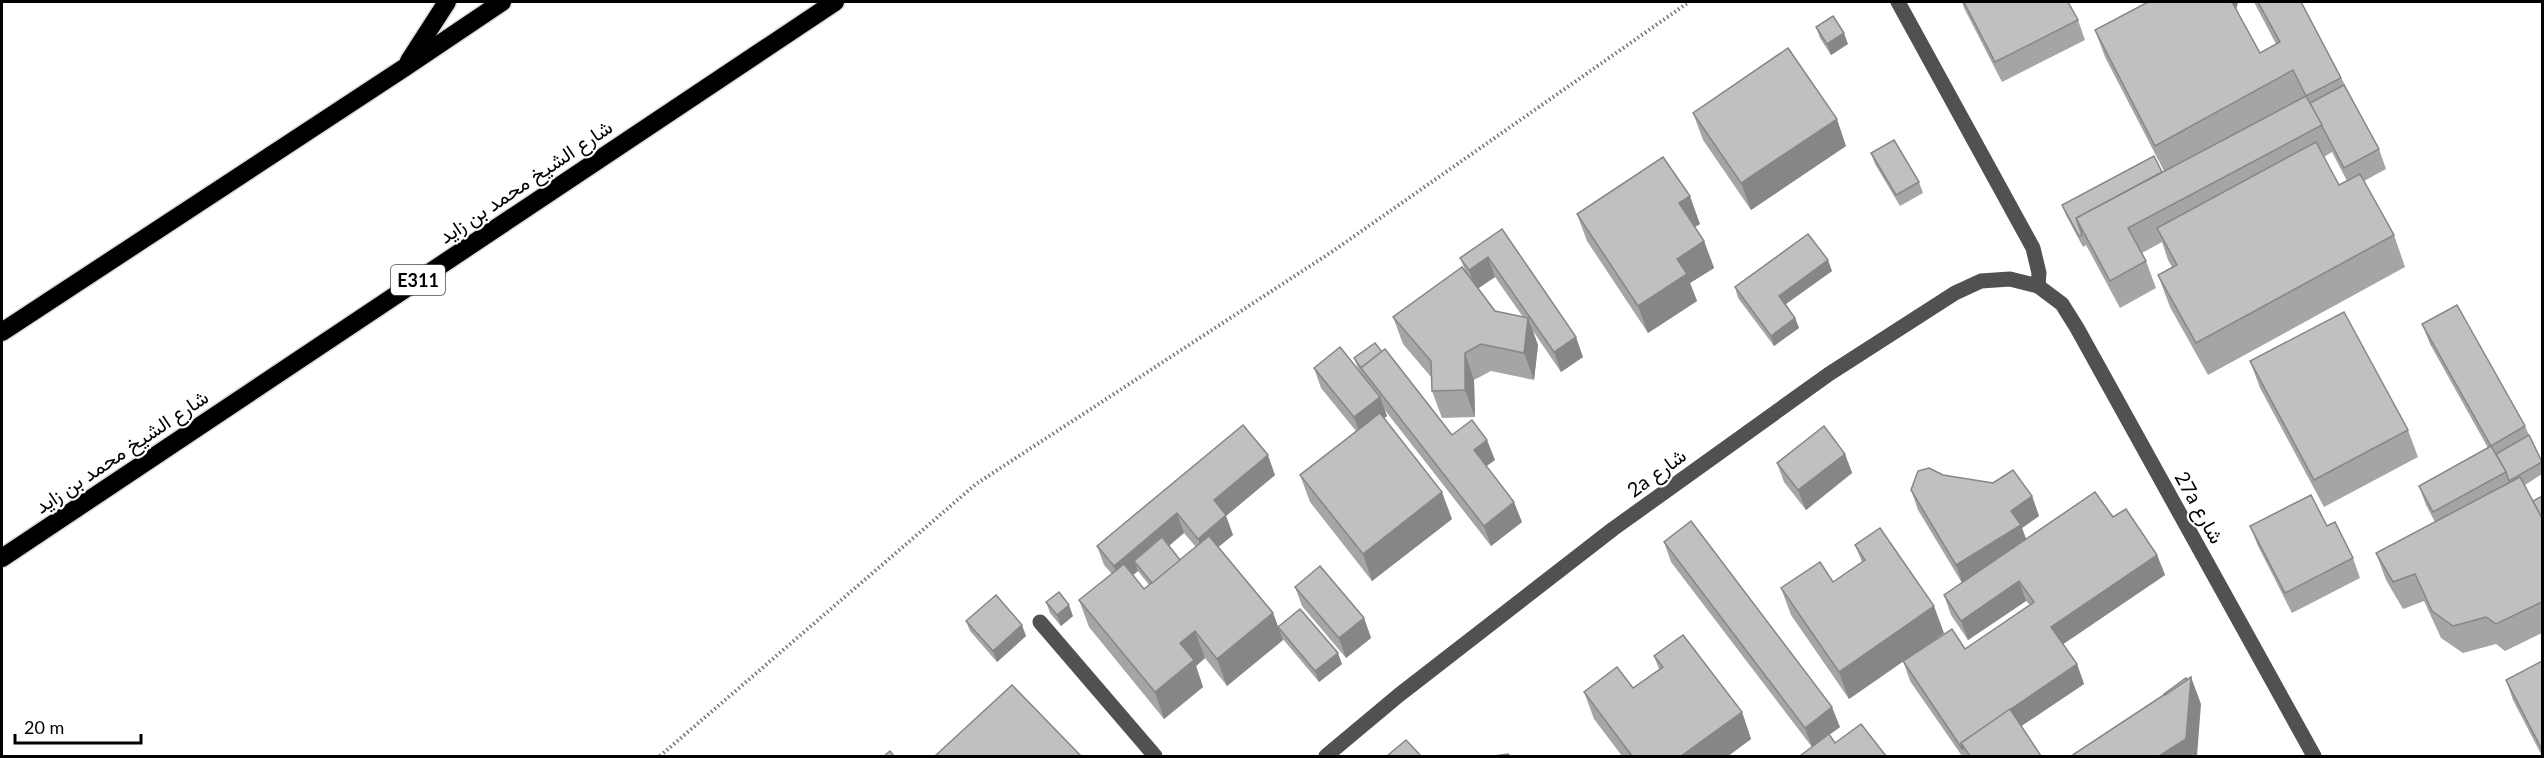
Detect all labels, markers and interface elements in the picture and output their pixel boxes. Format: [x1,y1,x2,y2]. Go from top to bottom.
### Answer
street label: شارع الشيخ محمد بن زايد [434,114,618,250]
road number: E311 [391,265,445,295]
street label: شارع الشيخ محمد بن زايد [30,384,214,520]
street label: 2a شارع [1622,443,1692,504]
street label: 27a شارع [2168,467,2230,549]
scale bar [15,707,141,745]
text: 20 m [24,716,64,738]

